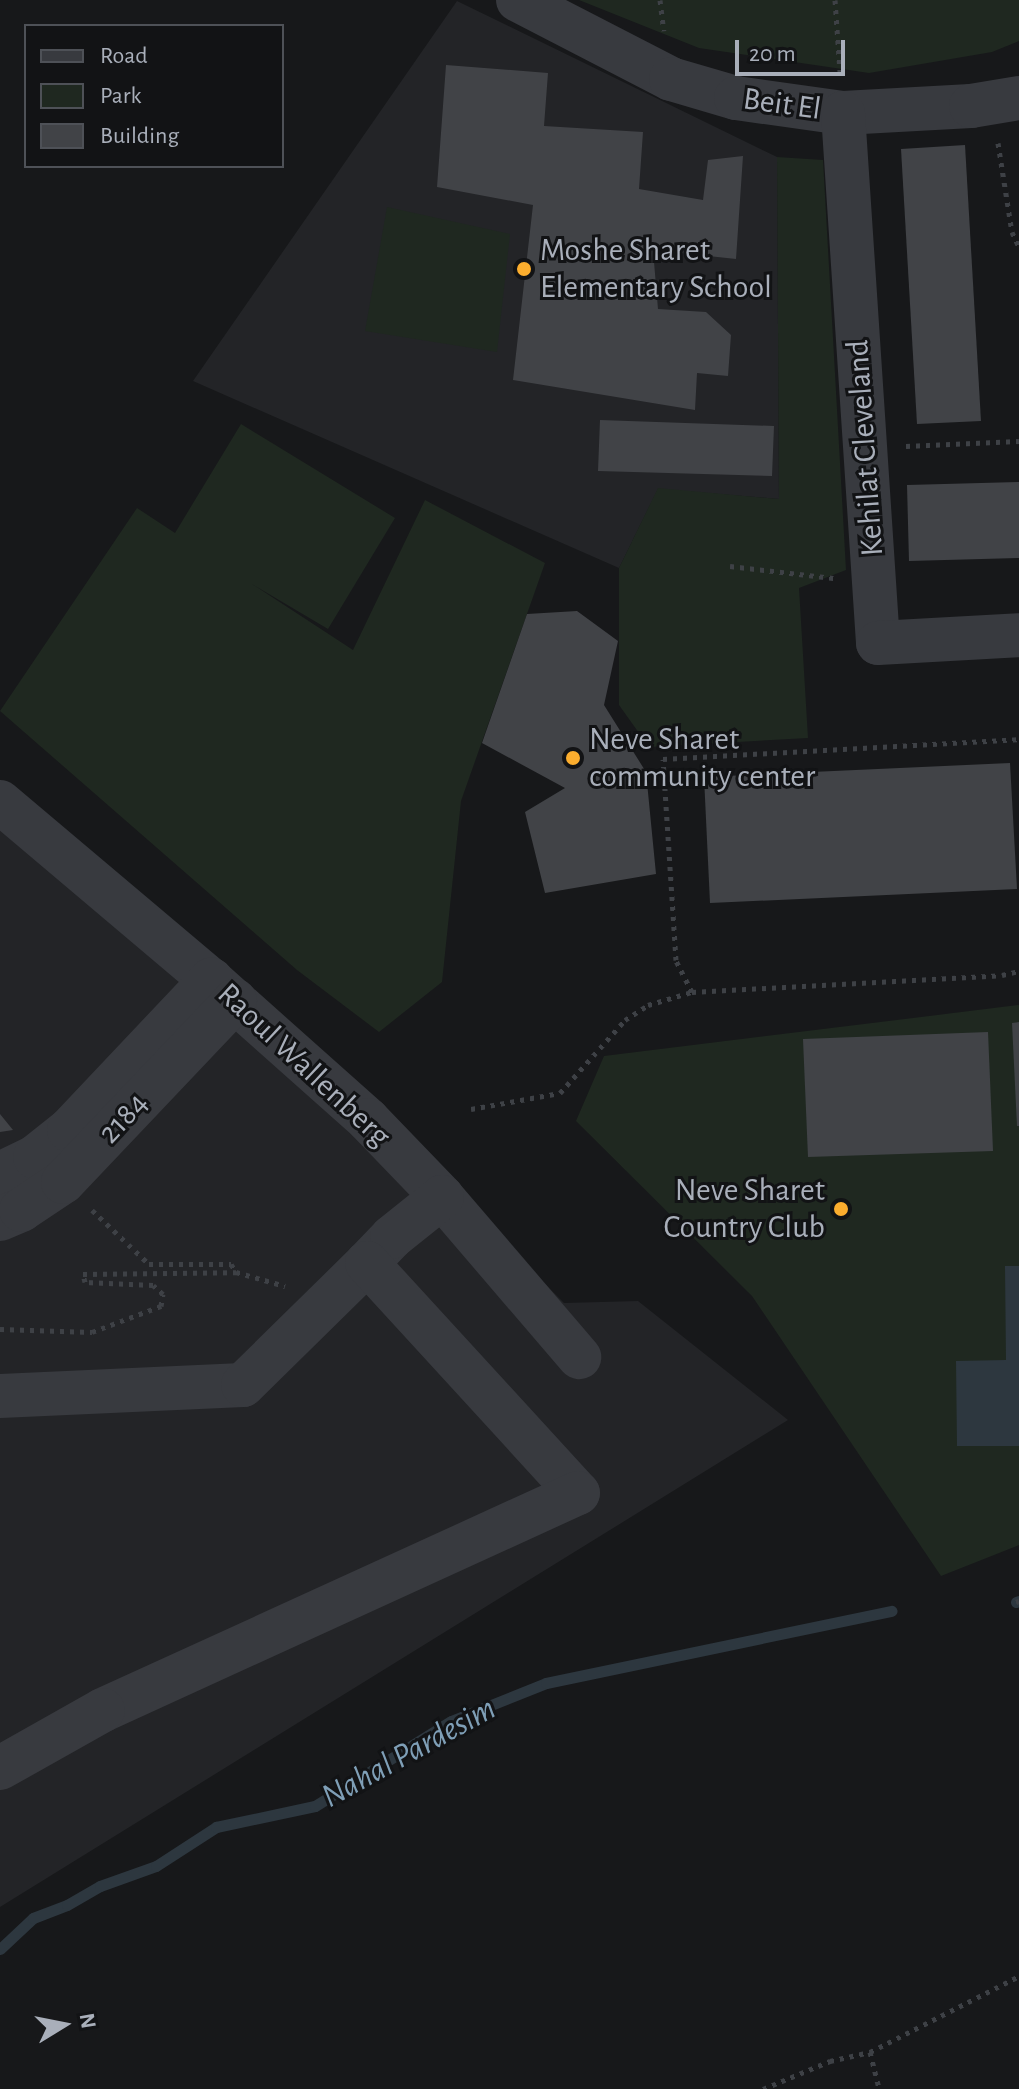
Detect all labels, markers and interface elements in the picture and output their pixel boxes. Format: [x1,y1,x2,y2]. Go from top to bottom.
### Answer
legend [24,24,284,168]
scale bar [739,24,849,74]
text: 20 m [749,42,796,66]
text: Road [100,44,148,68]
street label: Beit El [741,80,823,128]
text: Park [100,84,141,108]
text: Building [100,124,179,148]
place label: Moshe Sharet Elementary School [540,232,772,307]
marker: Moshe Sharet Elementary School [515,260,533,278]
street label: Kehilat Cleveland [838,339,892,557]
place label: Neve Sharet community center [589,721,815,796]
marker: Neve Sharet community center [564,749,582,767]
street label: Raoul Wallenberg [209,975,399,1155]
street label: 2184 [90,1084,156,1152]
place label: Neve Sharet Country Club [664,1172,825,1247]
marker: Neve Sharet Country Club [832,1200,850,1218]
water label: Nahal Pardesim [315,1688,503,1818]
north arrow [24,1985,104,2065]
text: N [75,2011,100,2030]

